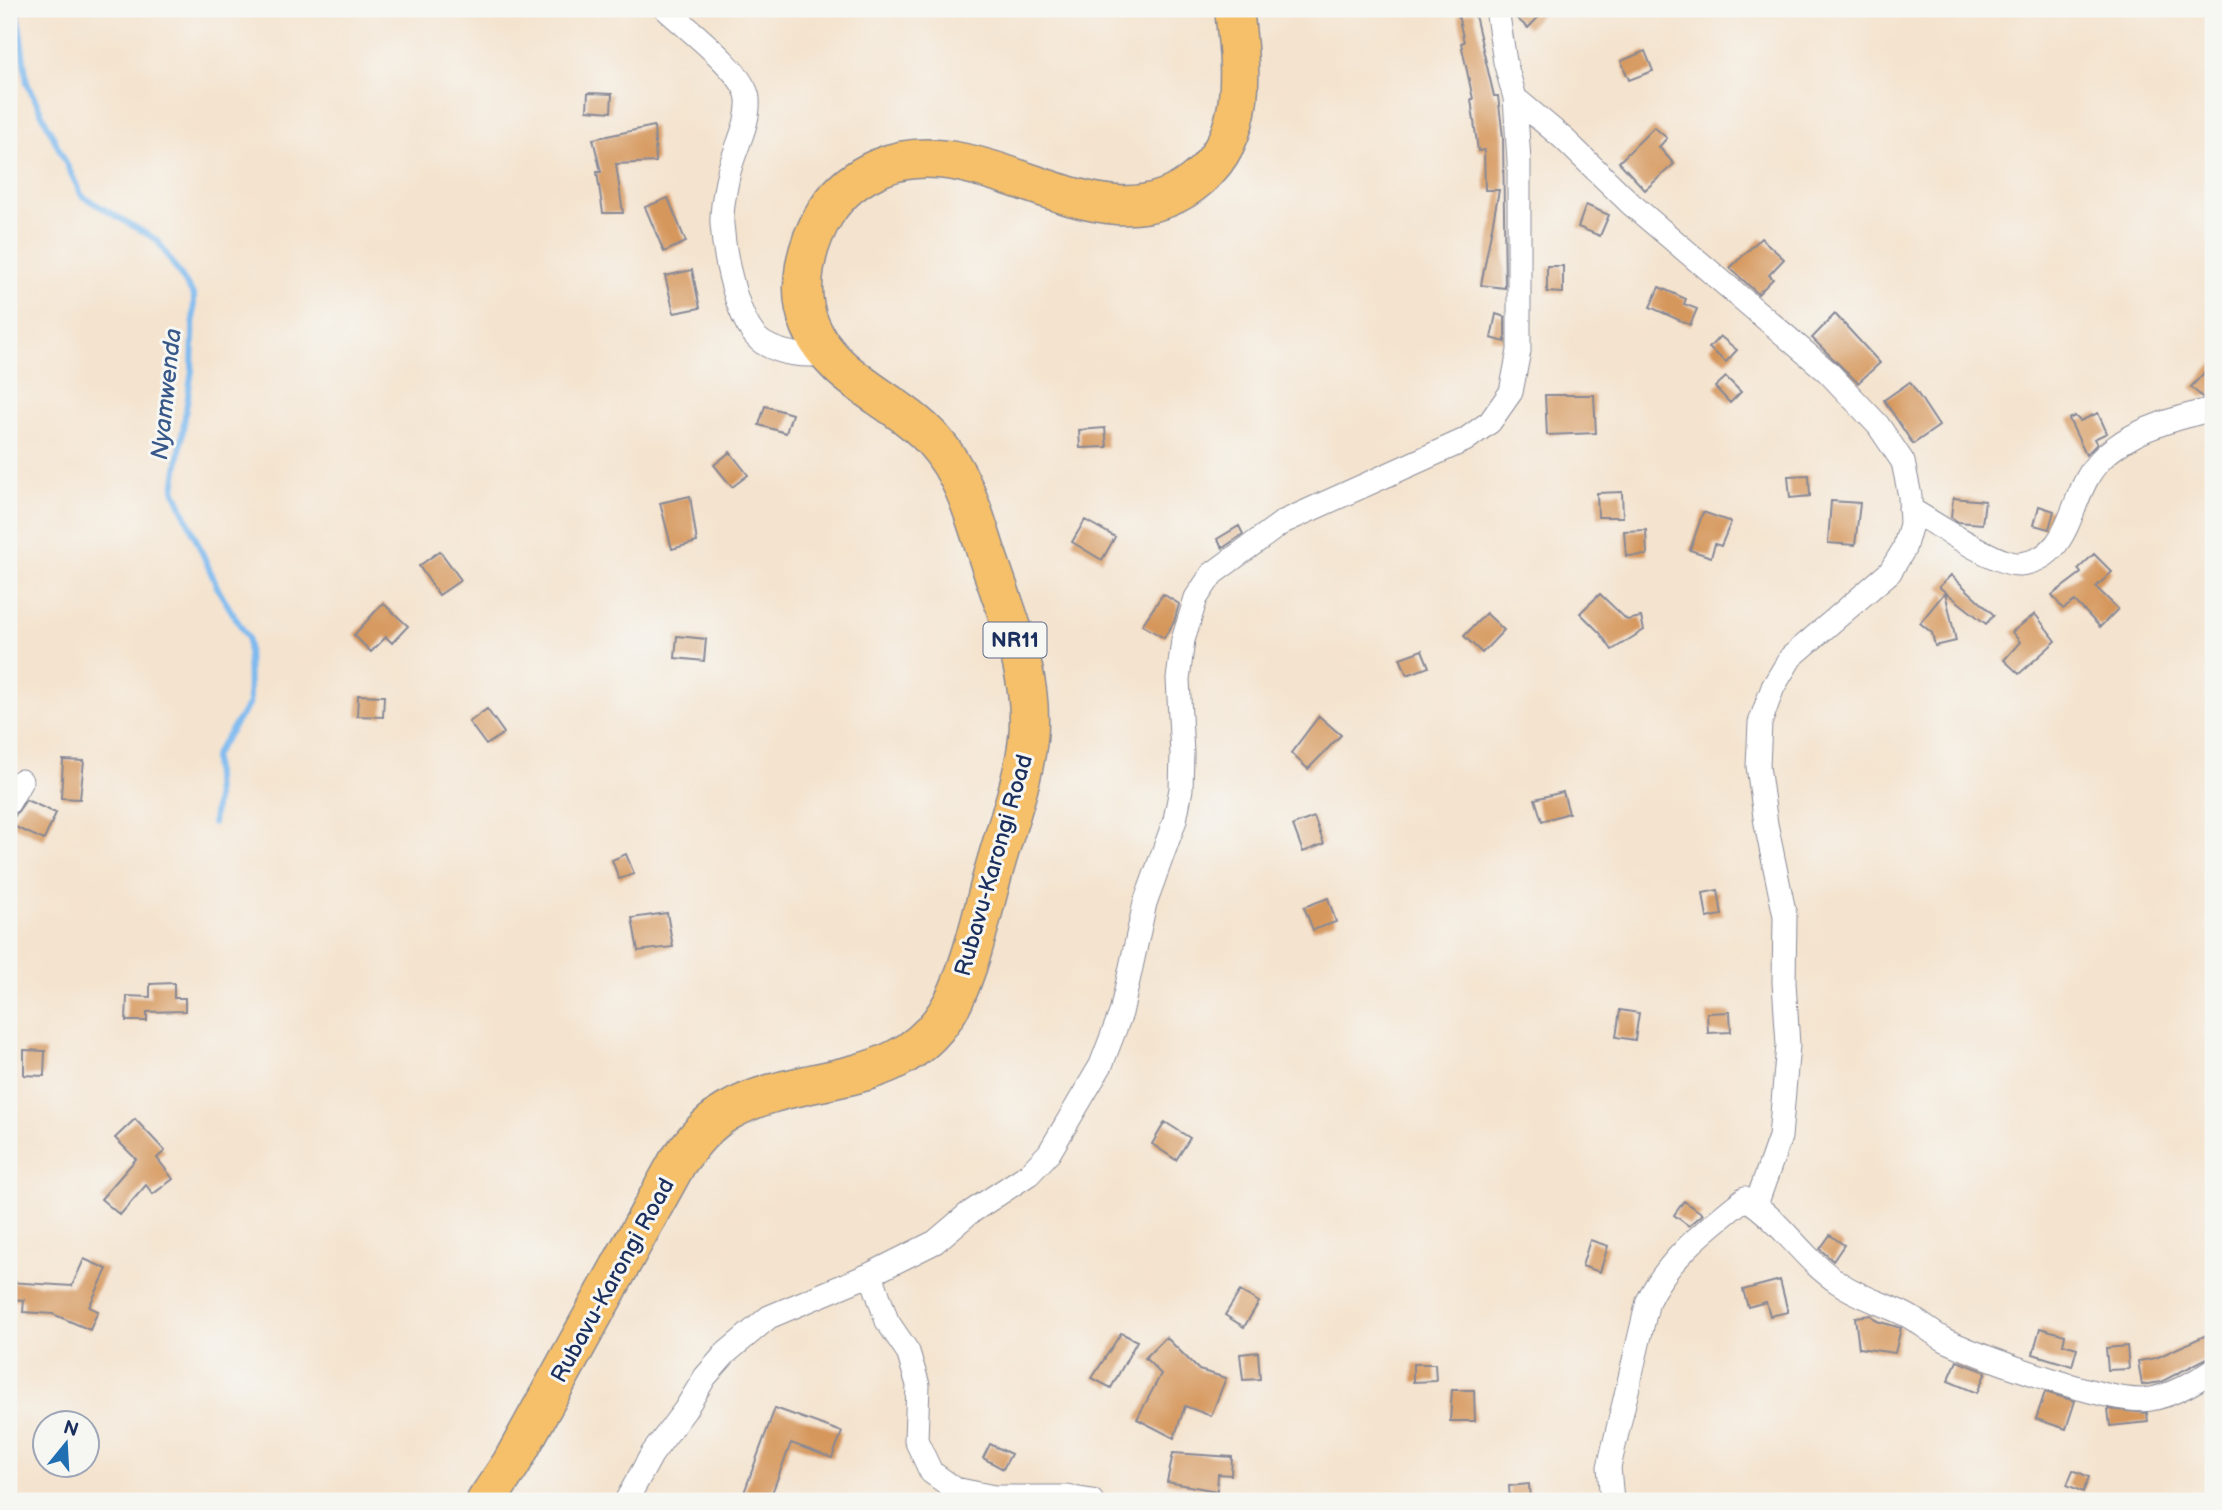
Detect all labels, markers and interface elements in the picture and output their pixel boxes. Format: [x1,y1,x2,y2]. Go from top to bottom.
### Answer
water label: Nyamwenda [145,327,188,461]
road number: NR11 [984,622,1046,658]
street label: Rubavu-Karongi Road [949,751,1039,979]
street label: Rubavu-Karongi Road [545,1173,681,1388]
north arrow [32,1408,102,1478]
text: N [60,1416,81,1442]

